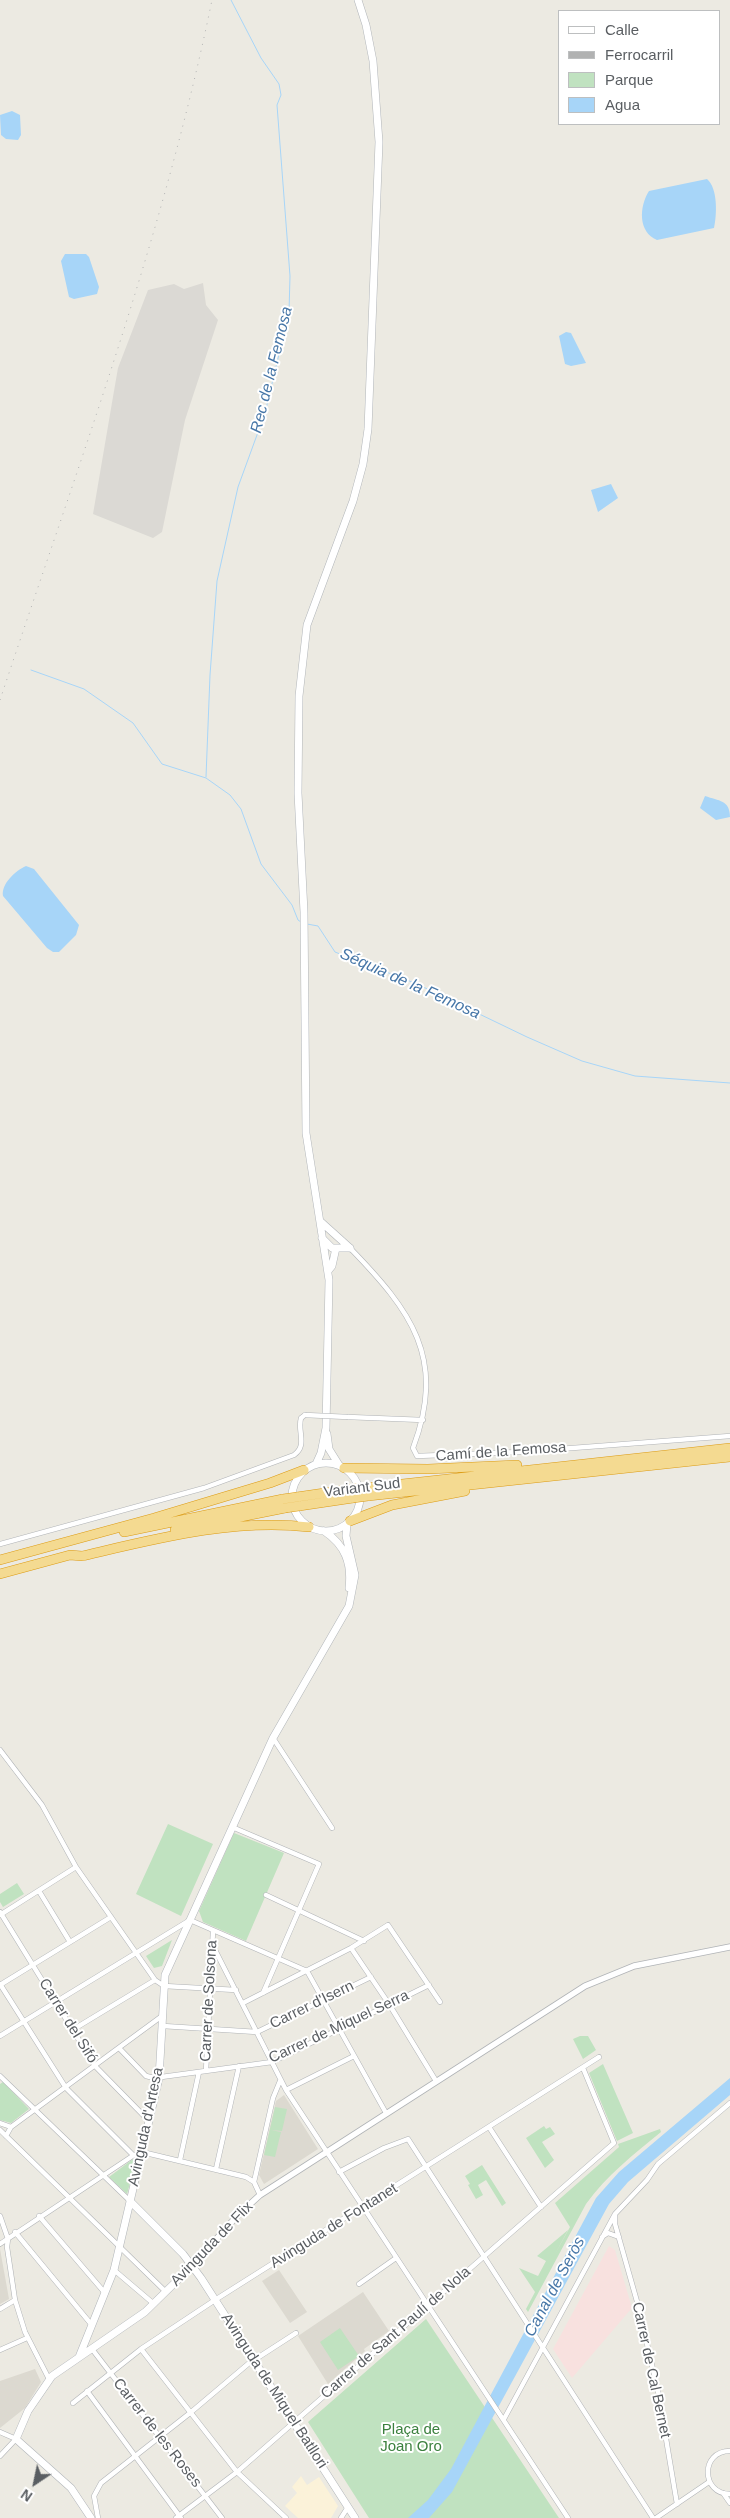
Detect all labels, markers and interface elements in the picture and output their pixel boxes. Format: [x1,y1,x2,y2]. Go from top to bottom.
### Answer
legend [558,10,720,125]
text: Calle [605,21,639,38]
text: Ferrocarril [605,46,673,63]
text: Parque [605,71,653,88]
text: Agua [605,96,640,113]
water label: Rec de la Femosa [247,305,297,435]
water label: Séquia de la Femosa [337,944,483,1024]
street label: Camí de la Femosa [435,1438,567,1466]
street label: Variant Sud [323,1474,401,1502]
street label: Carrer de Solsona [197,1940,221,2062]
street label: Carrer del Sifó [35,1975,101,2067]
street label: Carrer d'Isern [267,1977,357,2033]
street label: Carrer de Miquel Serra [266,1987,412,2067]
street label: Avinguda d'Artesa [125,2066,167,2188]
street label: Avinguda de Fontanet [267,2180,401,2272]
street label: Avinguda de Flix [167,2198,257,2290]
water label: Canal de Seròs [521,2234,589,2340]
street label: Carrer de Sant Paulí de Nola [317,2263,475,2403]
street label: Carrer de Cal Bernet [628,2300,674,2440]
street label: Avinguda de Miquel Batllori [217,2310,331,2472]
street label: Carrer de les Roses [109,2375,205,2491]
park label: Plaça de Joan Oro [380,2421,442,2456]
north arrow [10,2458,60,2508]
text: N [18,2486,35,2505]

